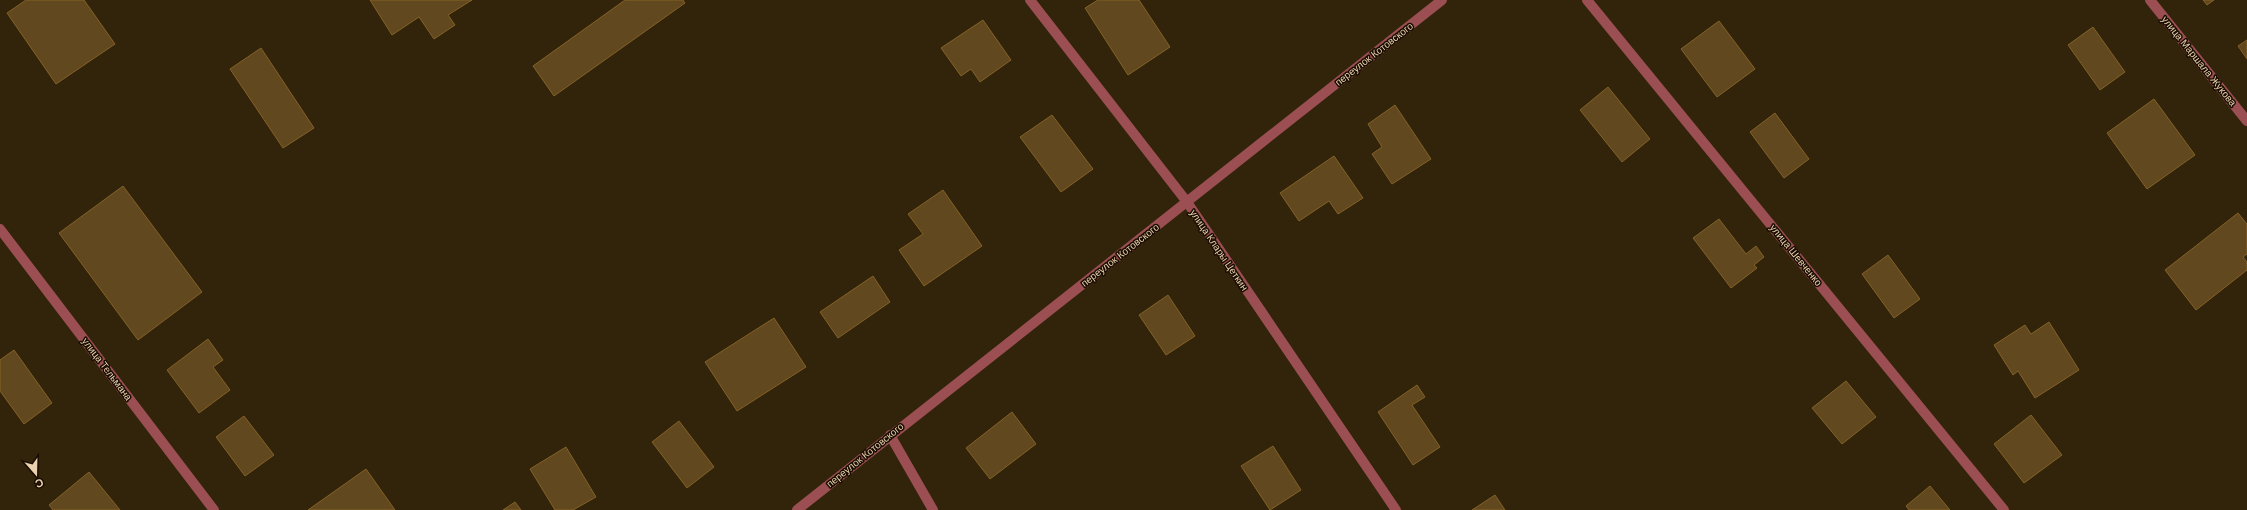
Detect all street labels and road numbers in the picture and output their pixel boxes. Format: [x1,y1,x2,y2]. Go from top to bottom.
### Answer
street label: улица Маршала Жукова [2159,13,2240,109]
street label: переулок Котовского [1332,19,1416,89]
street label: улица Клары Цеткин [1187,207,1251,293]
street label: переулок Котовского [1078,220,1162,290]
street label: улица Шевченко [1767,221,1825,289]
street label: улица Тельмана [79,335,135,403]
street label: переулок Котовского [824,420,907,490]

